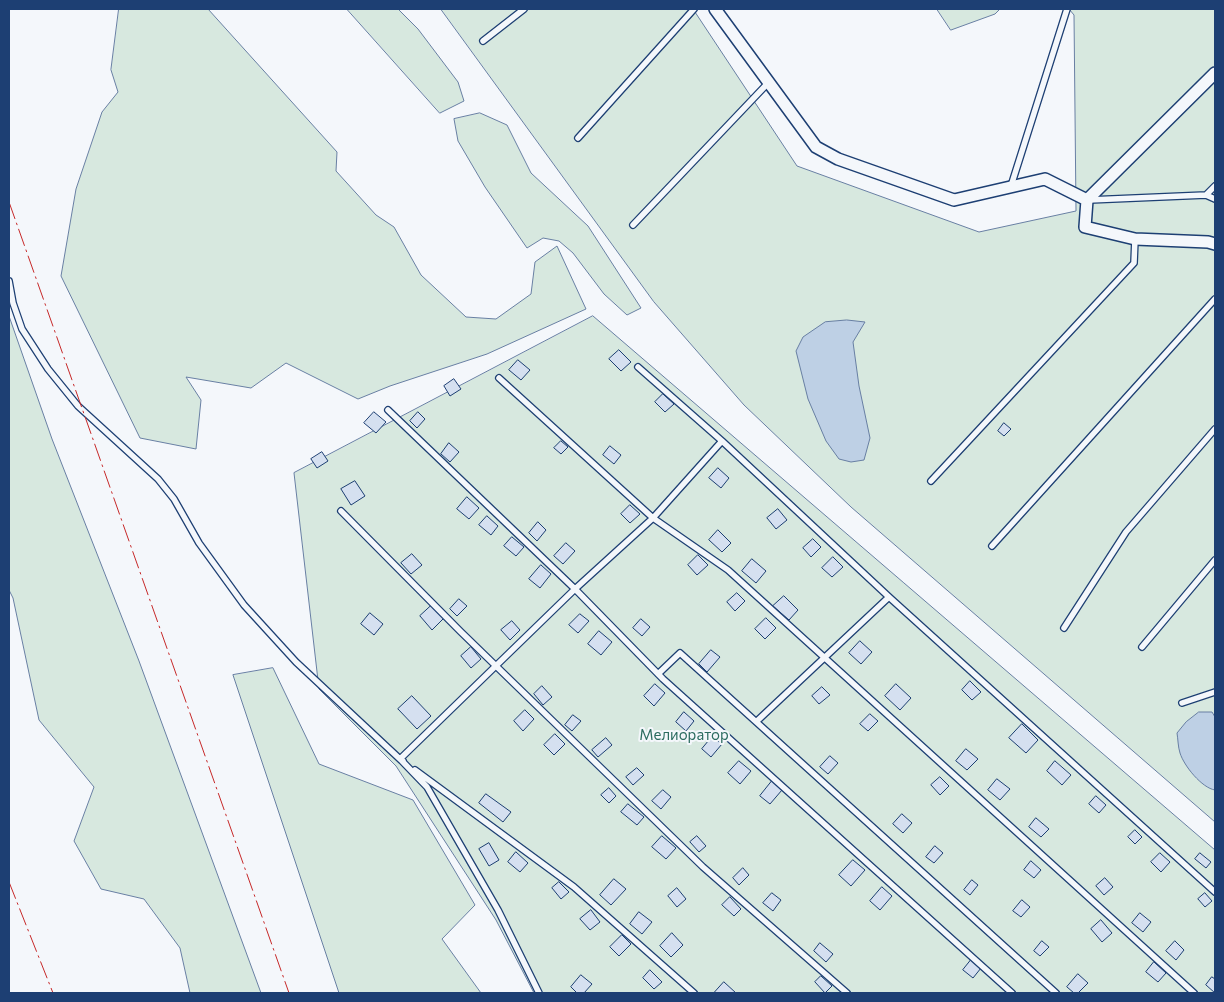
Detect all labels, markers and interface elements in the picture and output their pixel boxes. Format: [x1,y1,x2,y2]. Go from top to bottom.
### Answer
park label: Мелиоратор [639,726,729,744]

